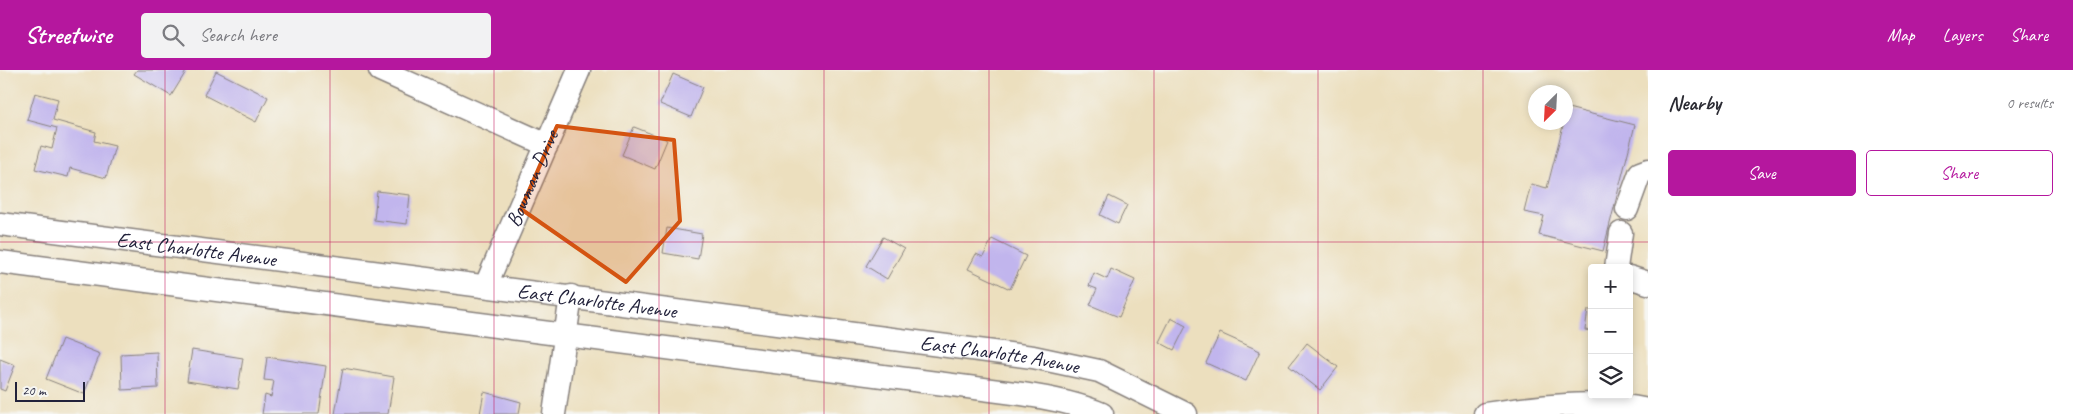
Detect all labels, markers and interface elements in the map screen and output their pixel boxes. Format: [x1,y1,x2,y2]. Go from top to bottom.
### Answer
search box [141,13,491,58]
text: Streetwise [25,20,111,50]
icon: search [159,21,187,49]
text: Search here [199,23,277,47]
text: Map [1887,24,1915,46]
text: Layers [1943,24,1982,46]
text: Share [2010,24,2048,46]
north arrow [1528,85,1573,130]
text: Nearby [1668,90,1721,116]
text: 0 results [2006,93,2053,113]
street label: Bowman Drive [500,124,565,231]
button: Save [1668,150,1856,196]
button: Share [1866,150,2053,196]
street label: East Charlotte Avenue [115,226,280,273]
map controls [1588,264,1633,399]
button: + [1588,264,1633,309]
street label: East Charlotte Avenue [516,278,680,324]
button: − [1588,309,1633,354]
street label: East Charlotte Avenue [919,330,1083,380]
button: layers [1588,354,1633,399]
scale bar [15,379,85,402]
text: 20 m [22,382,46,399]

